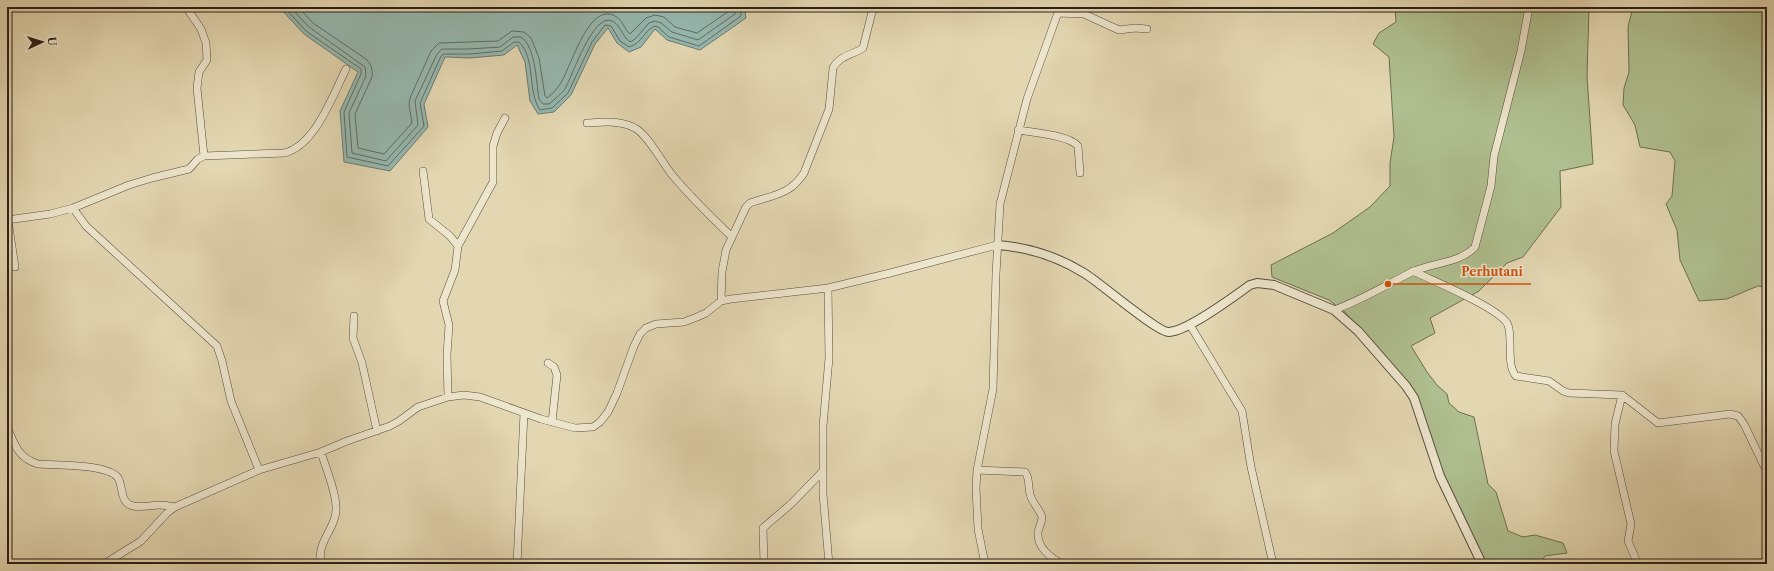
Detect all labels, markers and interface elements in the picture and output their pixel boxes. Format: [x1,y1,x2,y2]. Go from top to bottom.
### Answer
north arrow [22,22,62,62]
text: U [45,36,59,46]
callout: Perhutani [1453,260,1531,284]
text: Perhutani [1461,264,1523,279]

